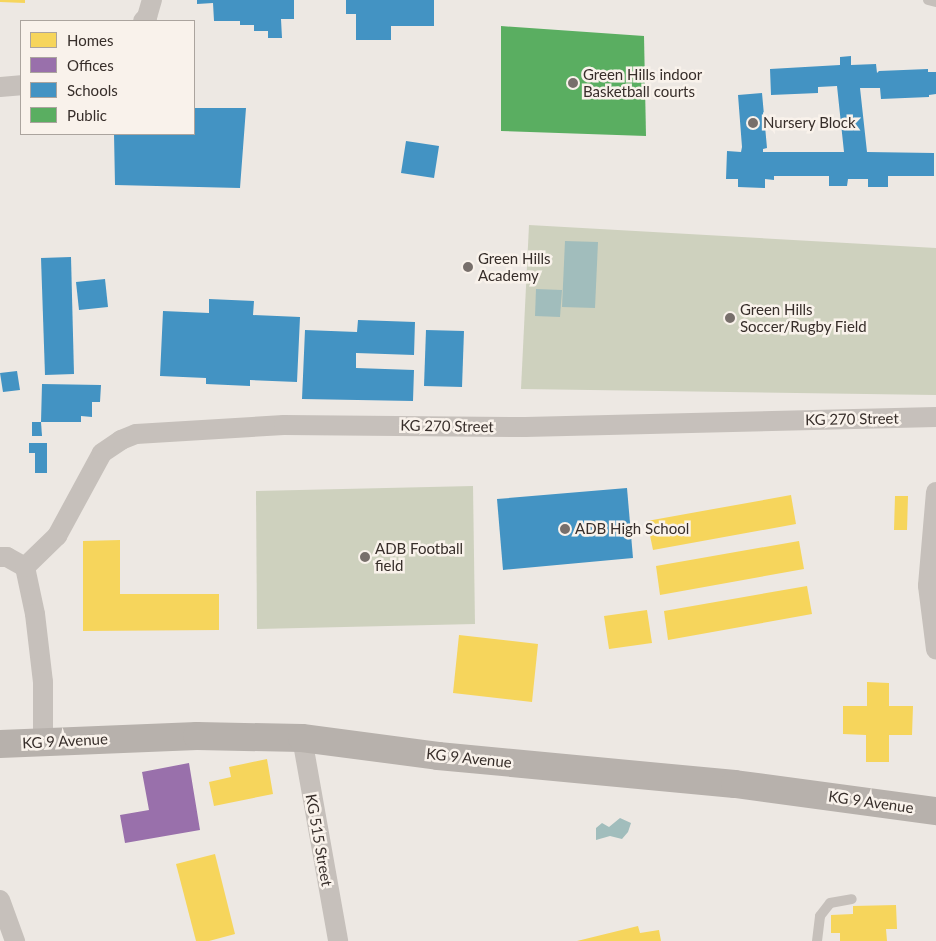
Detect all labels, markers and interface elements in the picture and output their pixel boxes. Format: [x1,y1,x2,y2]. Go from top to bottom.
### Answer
legend [20,20,195,135]
text: Homes [67,31,113,49]
text: Offices [67,56,114,74]
place label: Green Hills indoor Basketball courts [583,65,702,100]
marker: Green Hills indoor Basketball courts [567,77,579,89]
text: Schools [67,81,118,99]
text: Public [67,106,107,124]
place label: Nursery Block [763,114,856,132]
marker: Nursery Block [747,117,759,129]
place label: Green Hills Academy [478,249,551,284]
marker: Green Hills Academy [462,261,474,273]
place label: Green Hills Soccer/Rugby Field [740,300,867,335]
marker: Green Hills Soccer/Rugby Field [724,312,736,324]
street label: KG 270 Street [805,409,899,429]
street label: KG 270 Street [400,416,494,436]
place label: ADB High School [575,520,689,538]
marker: ADB High School [559,523,571,535]
place label: ADB Football field [375,539,463,574]
marker: ADB Football field [359,551,371,563]
street label: KG 9 Avenue [21,730,109,752]
street label: KG 9 Avenue [425,745,513,771]
street label: KG 9 Avenue [827,787,915,817]
street label: KG 515 Street [302,792,336,888]

